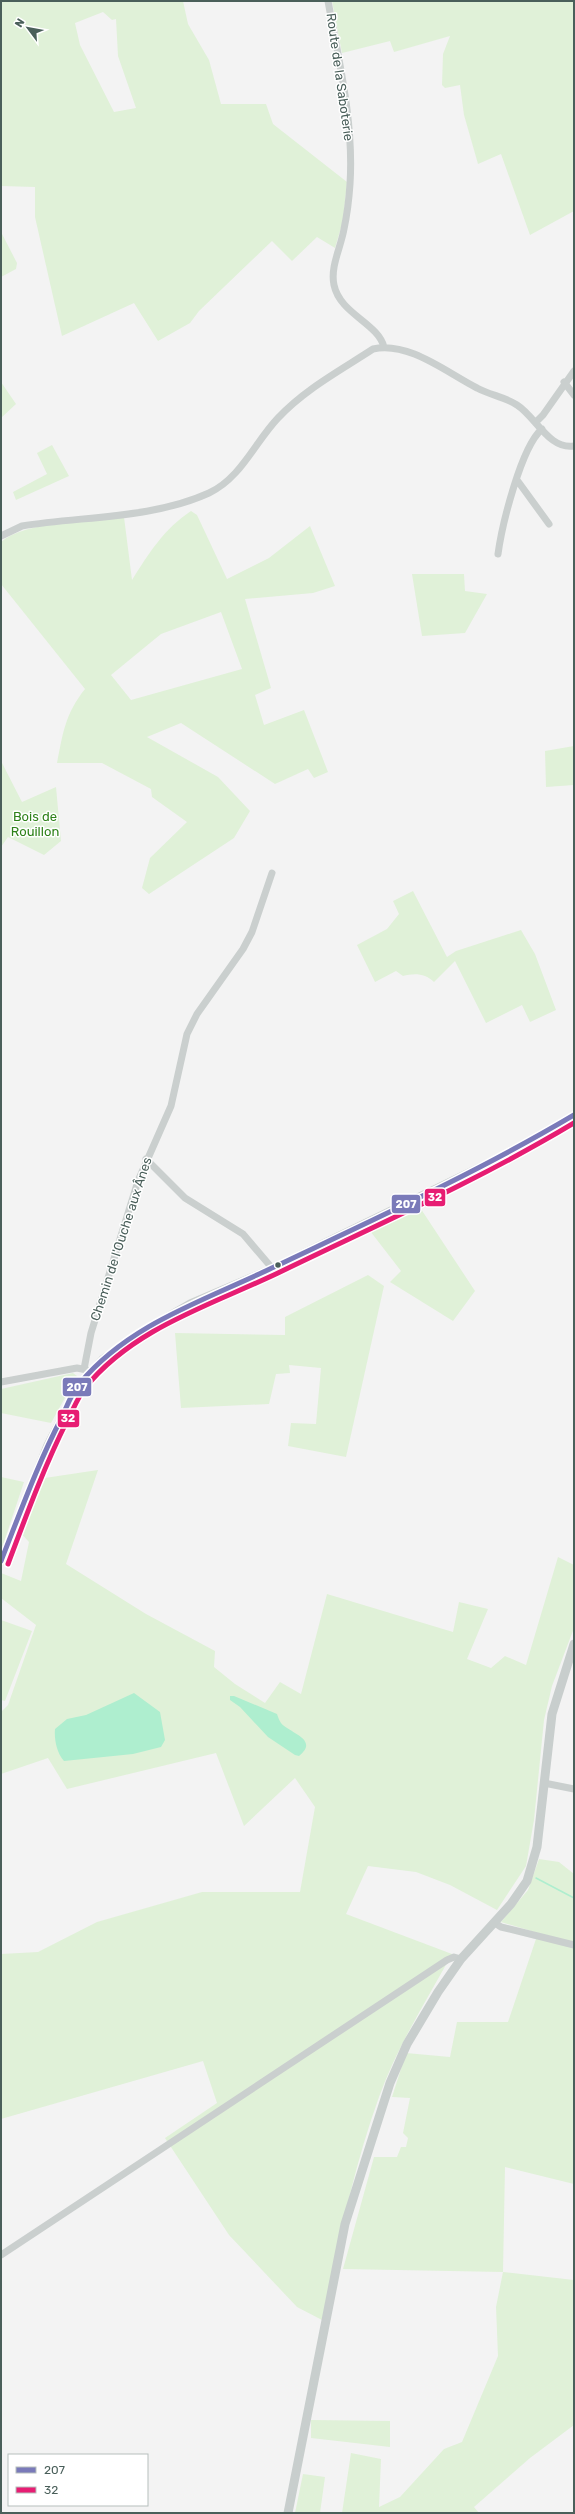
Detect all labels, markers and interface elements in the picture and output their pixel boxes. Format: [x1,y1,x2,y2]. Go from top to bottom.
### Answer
north arrow [8,8,48,48]
street label: Route de la Saboterie [324,12,356,142]
text: N [12,16,28,30]
park label: Bois de Rouillon [11,809,59,839]
street label: Chemin de l'Ouche aux Ânes [87,1155,155,1323]
line badge: 32 [424,1188,446,1207]
text: 32 [428,1191,442,1204]
line badge: 207 [391,1194,421,1214]
text: 207 [396,1198,417,1211]
unlabelled marker [273,1260,283,1270]
line badge: 207 [62,1377,92,1397]
text: 207 [67,1381,88,1394]
line badge: 32 [57,1409,80,1428]
text: 32 [61,1412,75,1425]
legend [8,2454,148,2506]
text: 207 [44,2463,65,2477]
text: 32 [44,2483,58,2497]

